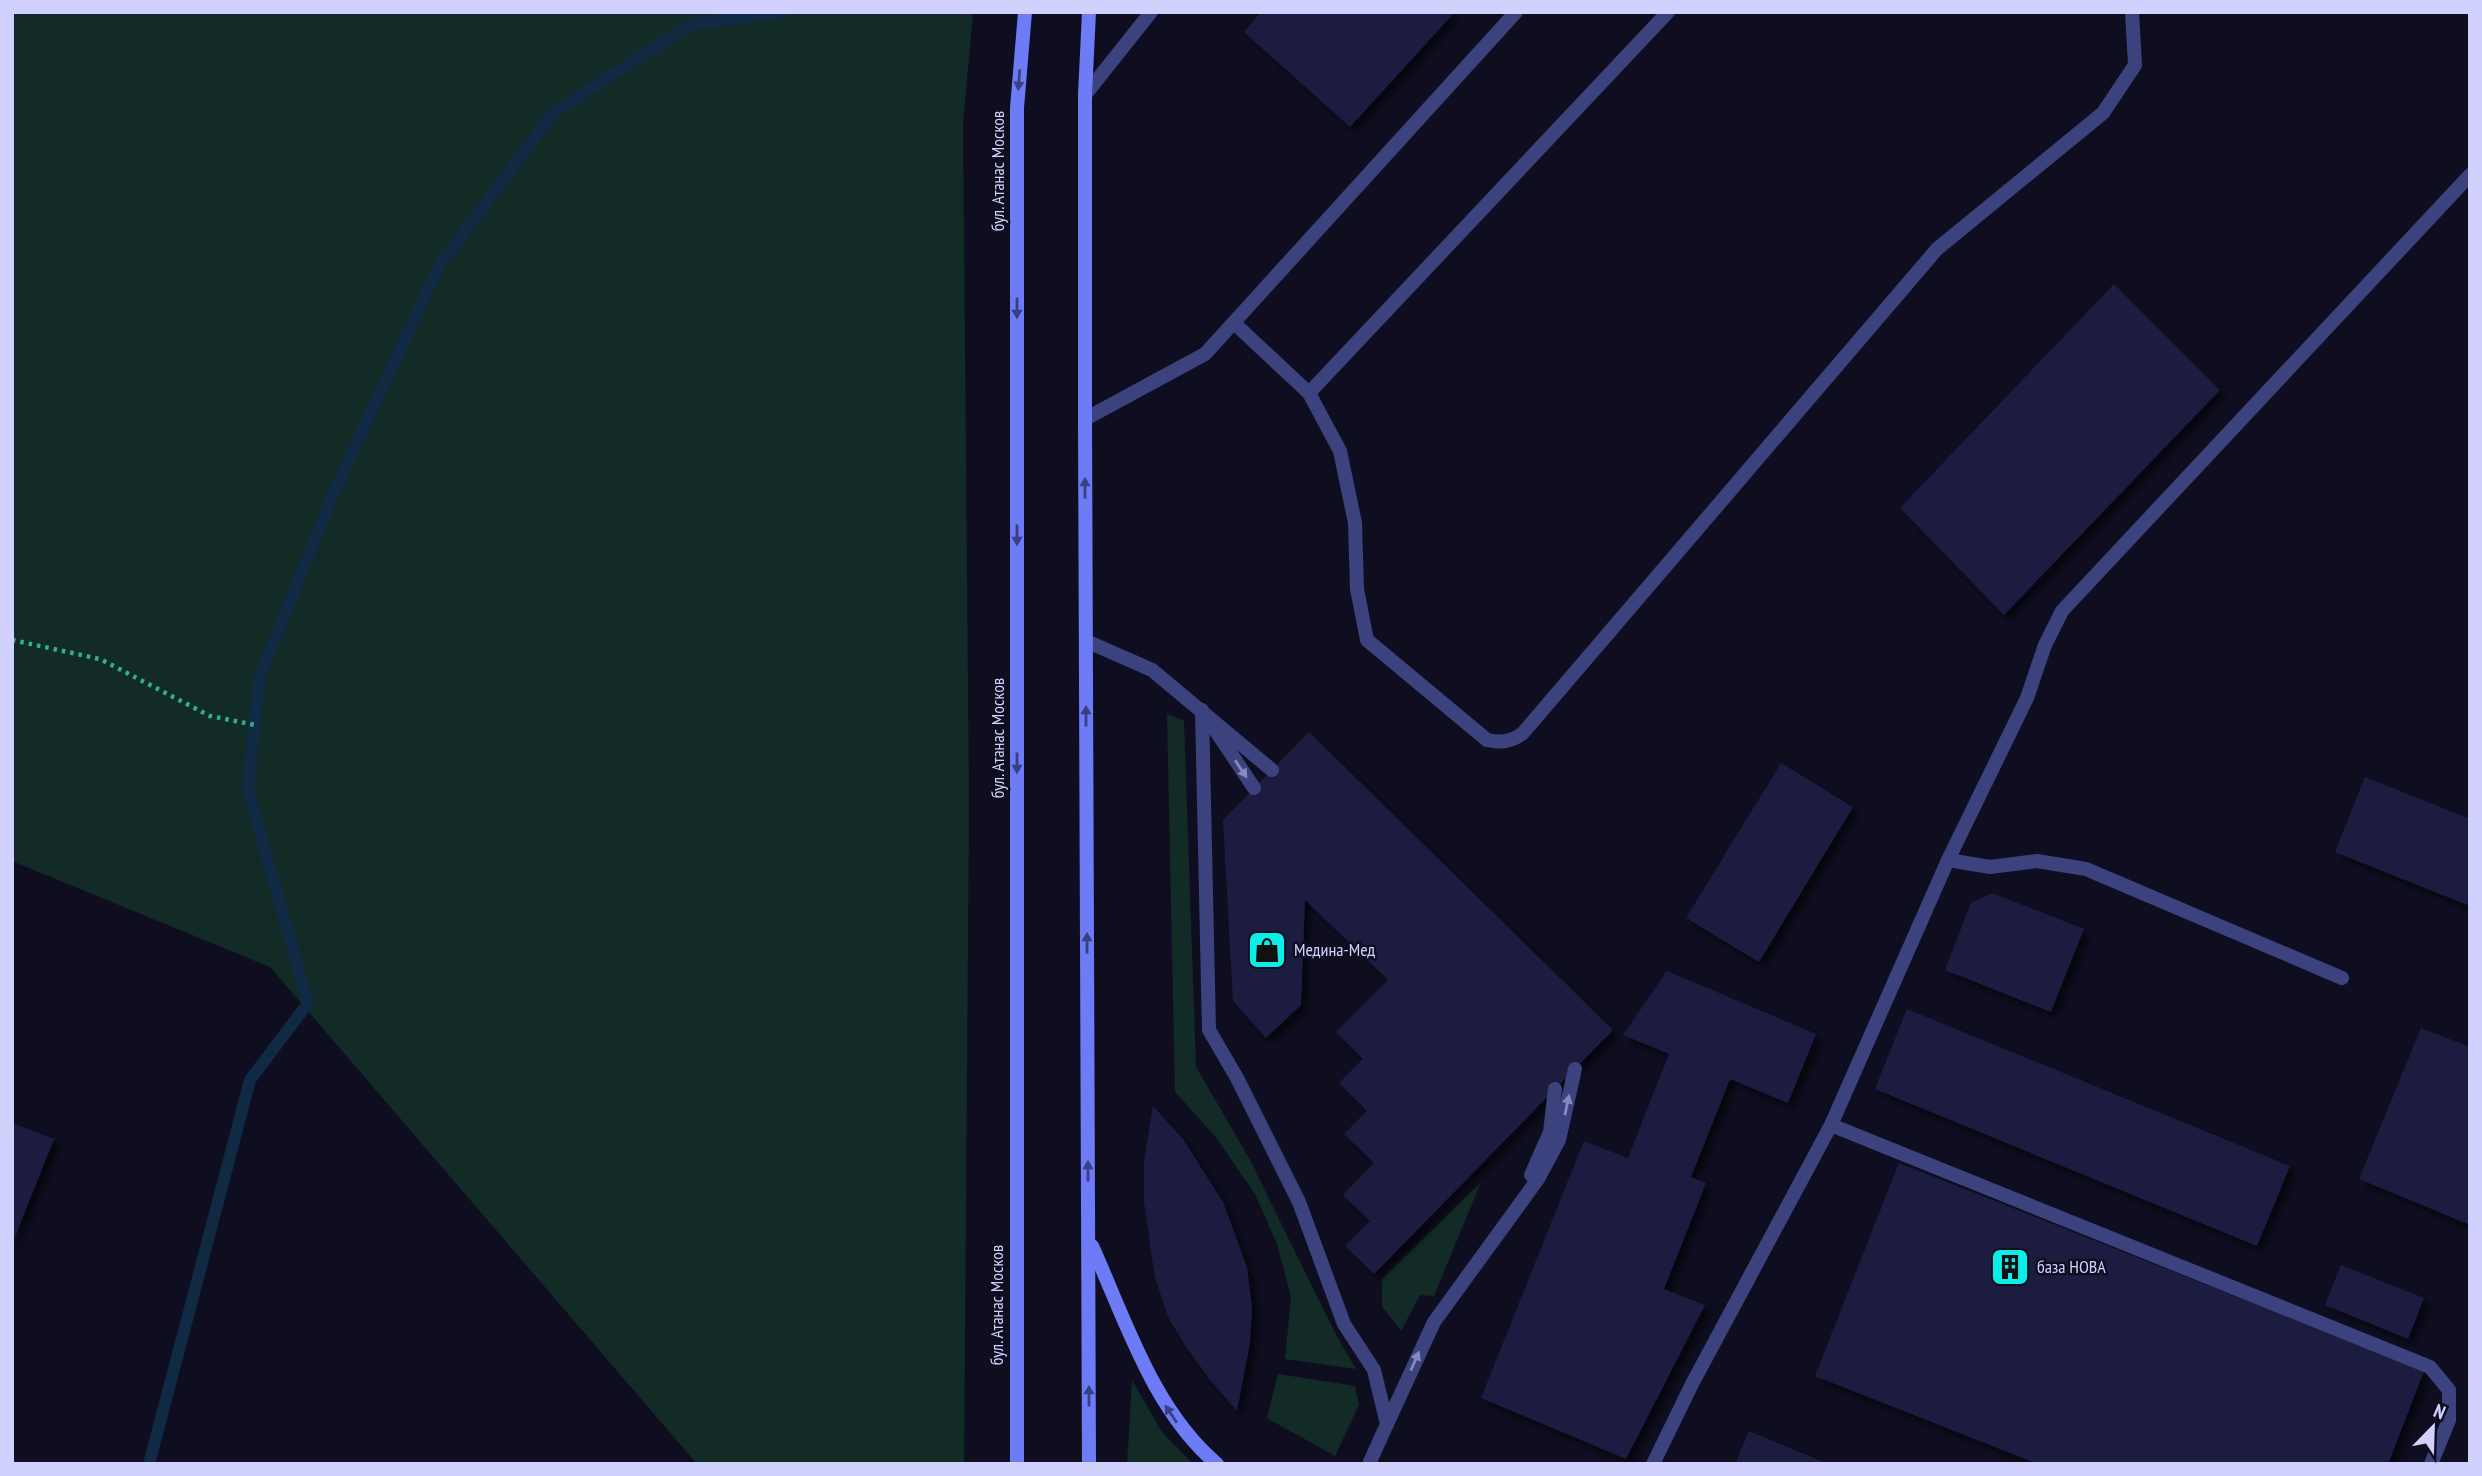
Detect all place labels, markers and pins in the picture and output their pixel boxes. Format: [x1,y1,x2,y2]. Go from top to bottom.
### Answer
shop icon: Медина-Мед [1246,929,1288,971]
place label: Медина-Мед [1294,938,1375,961]
building icon: база НОВА [1989,1246,2031,1288]
place label: база НОВА [2037,1255,2106,1278]

